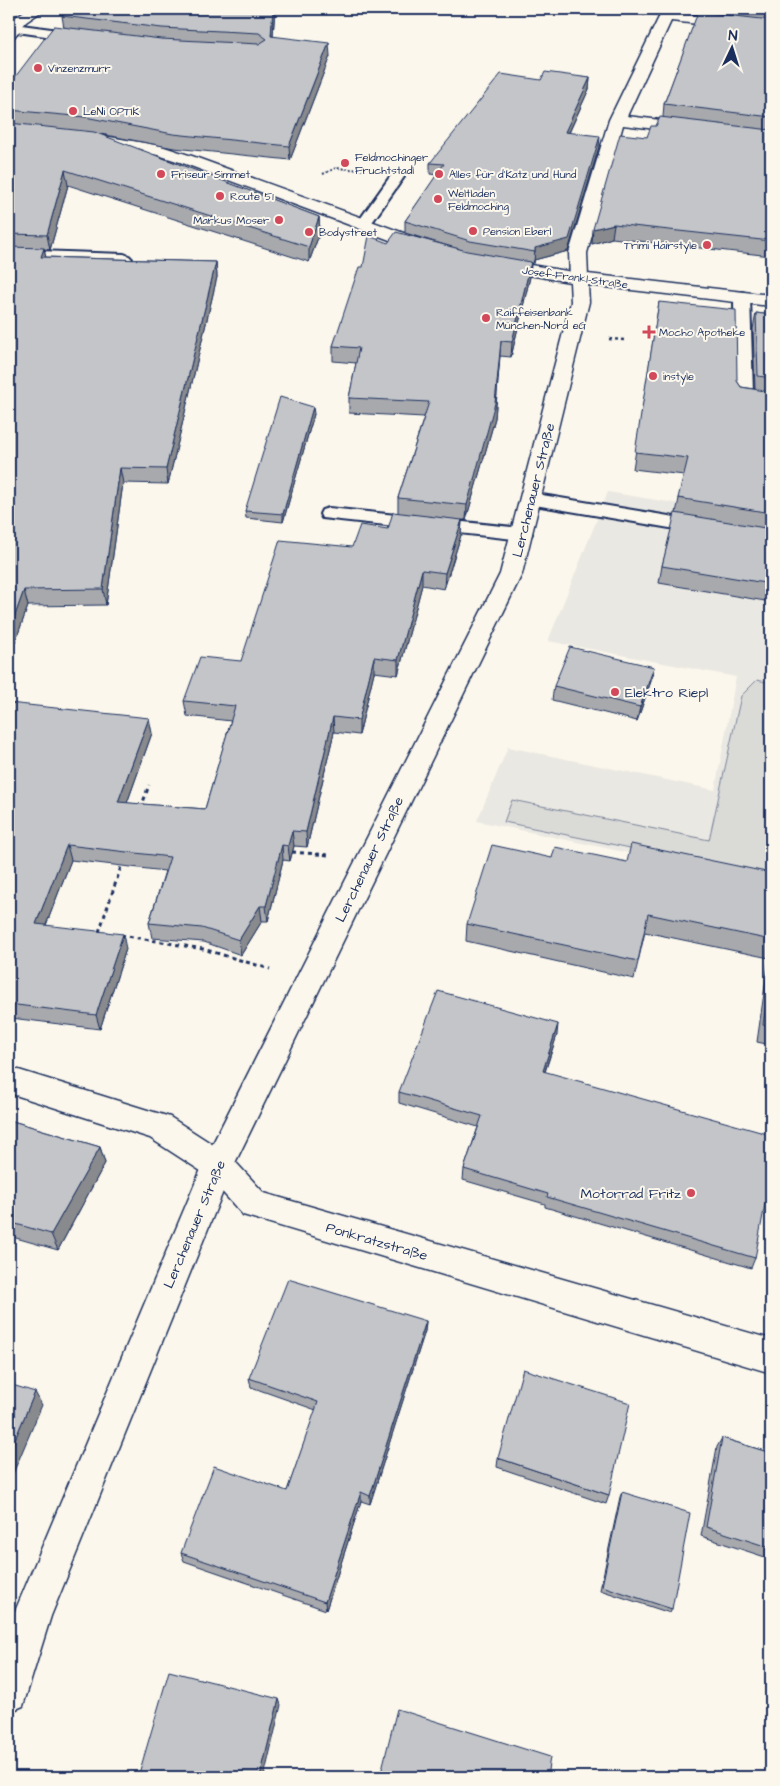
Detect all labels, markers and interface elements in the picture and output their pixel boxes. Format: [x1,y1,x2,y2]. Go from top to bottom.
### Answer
north arrow [708,22,758,72]
text: N [728,26,738,46]
place label: Vinzenzmurr [48,61,111,76]
marker: Vinzenzmurr [32,62,44,74]
place label: LeNi OPTIK [83,104,139,119]
marker: LeNi OPTIK [67,105,79,117]
place label: Feldmochinger Fruchtstadl [355,150,428,178]
marker: Feldmochinger Fruchtstadl [339,157,351,169]
place label: Friseur Simmet [171,167,251,182]
place label: Alles für d'Katz und Hund [449,167,577,182]
marker: Friseur Simmet [155,168,167,180]
marker: Alles für d'Katz und Hund [433,168,445,180]
place label: Weltladen Feldmoching [448,186,509,215]
place label: Route 51 [230,189,274,204]
marker: Route 51 [214,190,226,202]
marker: Weltladen Feldmoching [432,193,444,205]
place label: Markus Moser [193,213,269,228]
marker: Markus Moser [273,214,285,226]
place label: Pension Eberl [483,224,551,239]
place label: Bodystreet [319,225,378,241]
marker: Pension Eberl [467,225,479,237]
marker: Bodystreet [303,226,315,238]
place label: Trimi Hairstyle [624,238,697,254]
marker: Trimi Hairstyle [701,239,713,251]
street label: Josef-Frankl-Straße [521,263,629,292]
place label: Raiffeisenbank München-Nord eG [496,305,587,333]
marker: Raiffeisenbank München-Nord eG [480,312,492,324]
place label: Mocho Apotheke [659,325,745,340]
marker: Mocho Apotheke [643,326,655,338]
place label: instyle [663,369,694,385]
marker: instyle [647,370,659,382]
street label: Lerchenauer Straße [508,421,560,559]
place label: Elektro Riepl [625,683,708,703]
marker: Elektro Riepl [609,686,621,698]
street label: Lerchenauer Straße [331,793,409,926]
street label: Lerchenauer Straße [159,1157,231,1292]
place label: Motorrad Fritz [581,1184,681,1204]
marker: Motorrad Fritz [685,1187,697,1199]
street label: Ponkratzstraße [324,1218,430,1266]

